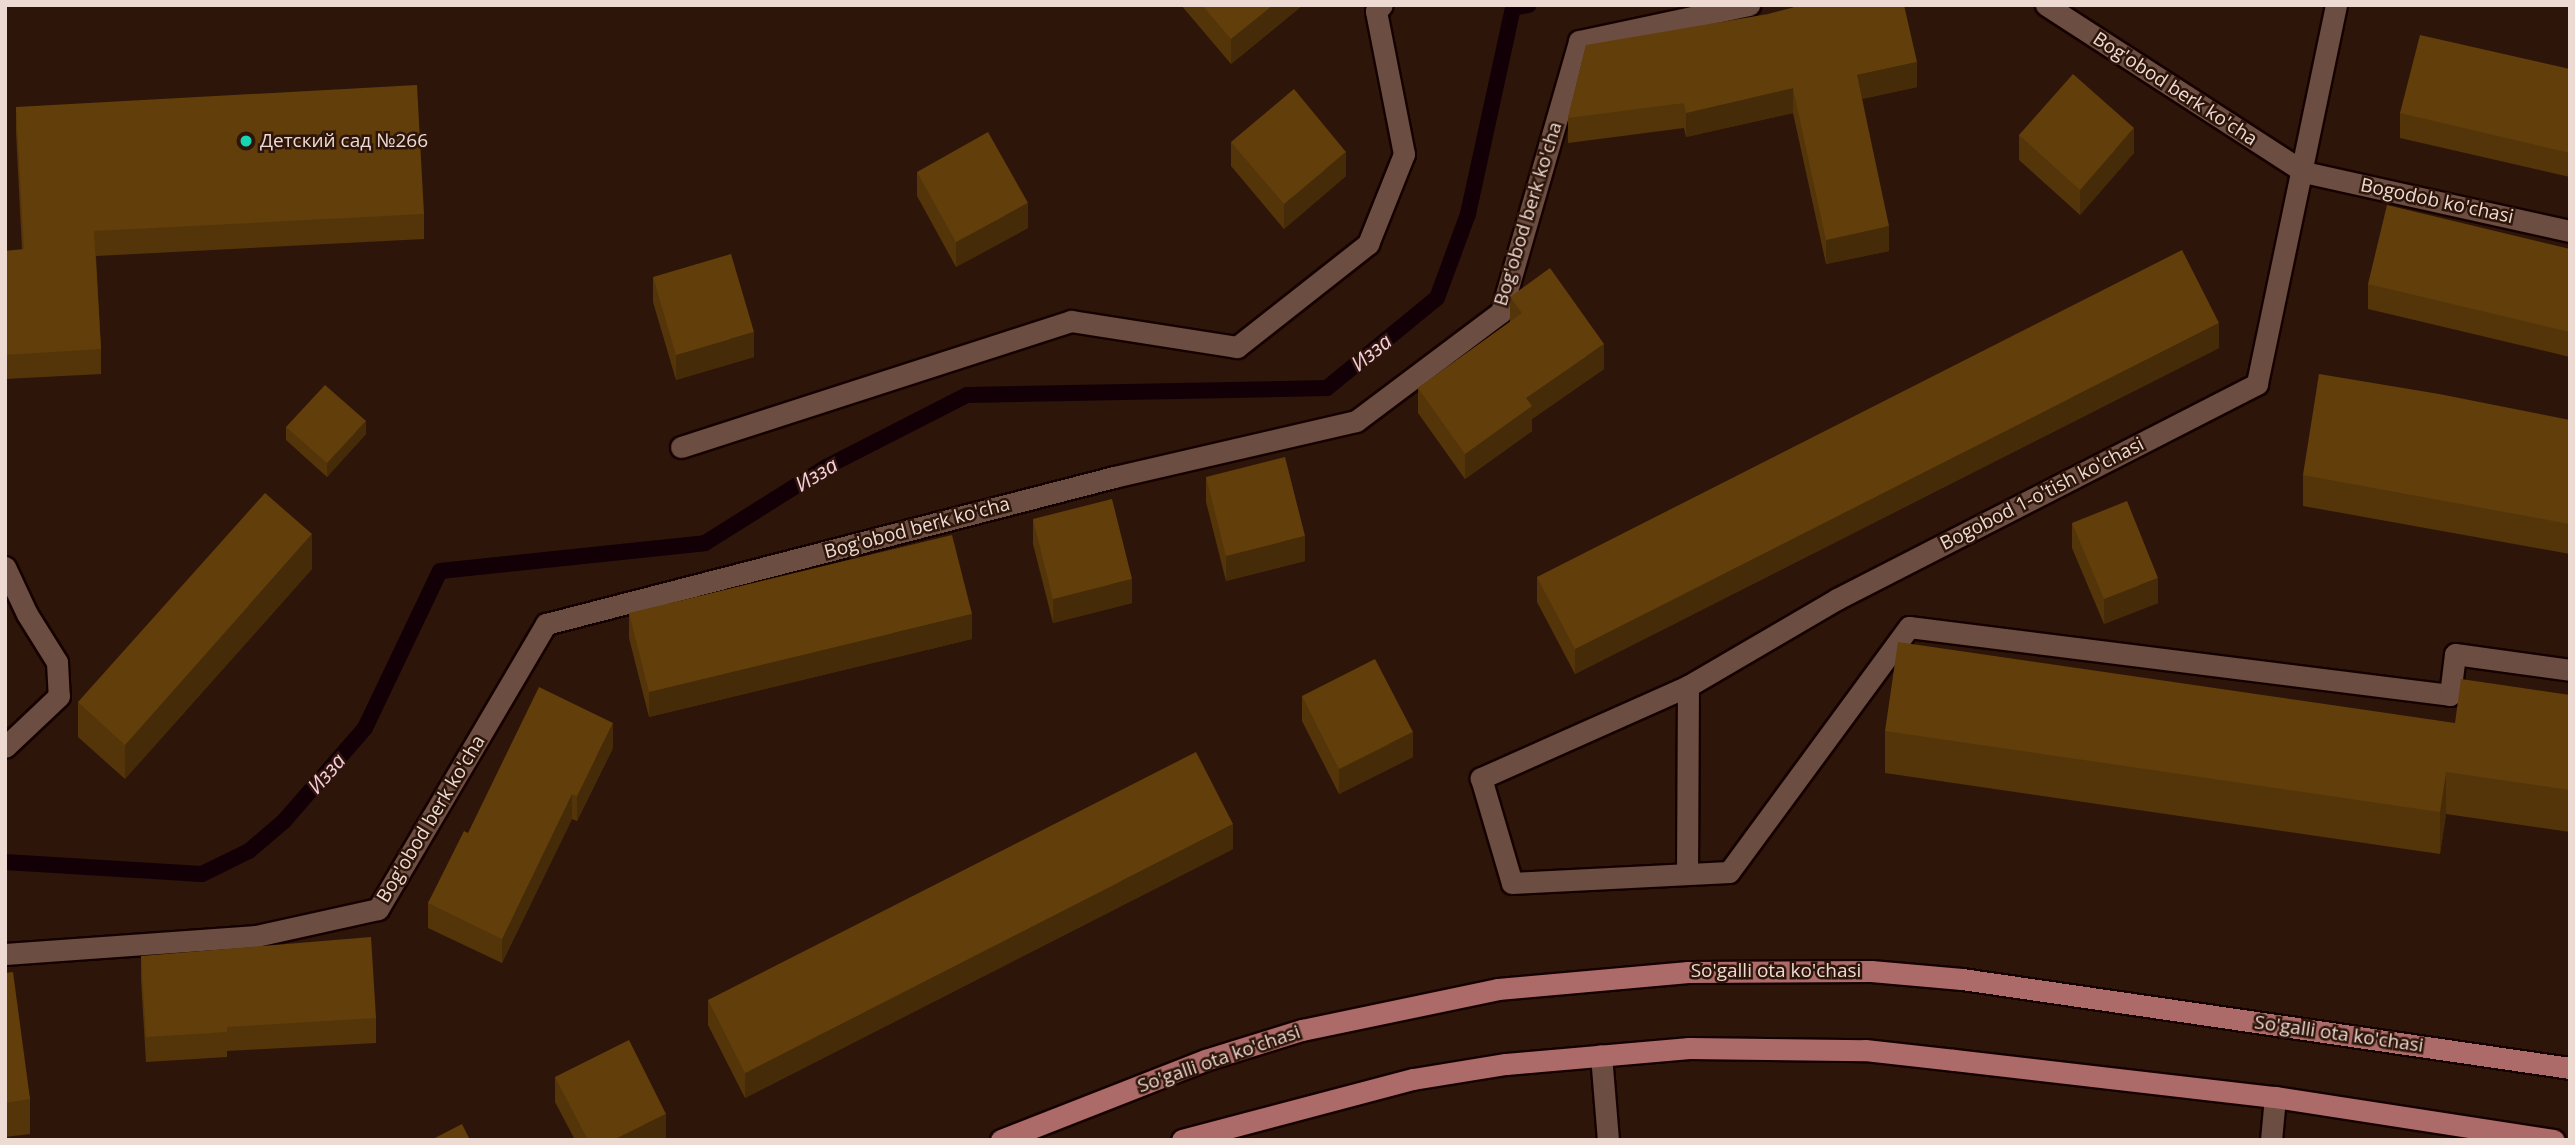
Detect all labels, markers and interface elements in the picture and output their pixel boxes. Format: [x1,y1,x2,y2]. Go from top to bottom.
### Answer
street label: Bog'obod berk ko'cha [2089,27,2261,151]
street label: Bog'obod berk ko'cha [1489,119,1567,309]
place label: Детский сад №266 [260,130,428,152]
marker: Детский сад №266 [238,133,254,149]
street label: Bogodob ko'chasi [2358,174,2516,228]
water label: Изза [1346,328,1396,376]
street label: Bogobod 1-o'tish ko'chasi [1936,433,2148,555]
water label: Изза [790,452,842,496]
street label: Bog'obod berk ko'cha [822,492,1012,564]
street label: Bog'obod berk ko'cha [372,731,490,907]
water label: Изза [302,748,350,798]
street label: So'galli ota ko'chasi [1691,960,1861,982]
street label: So'galli ota ko'chasi [2253,1011,2425,1057]
street label: So'galli ota ko'chasi [1135,1020,1303,1098]

